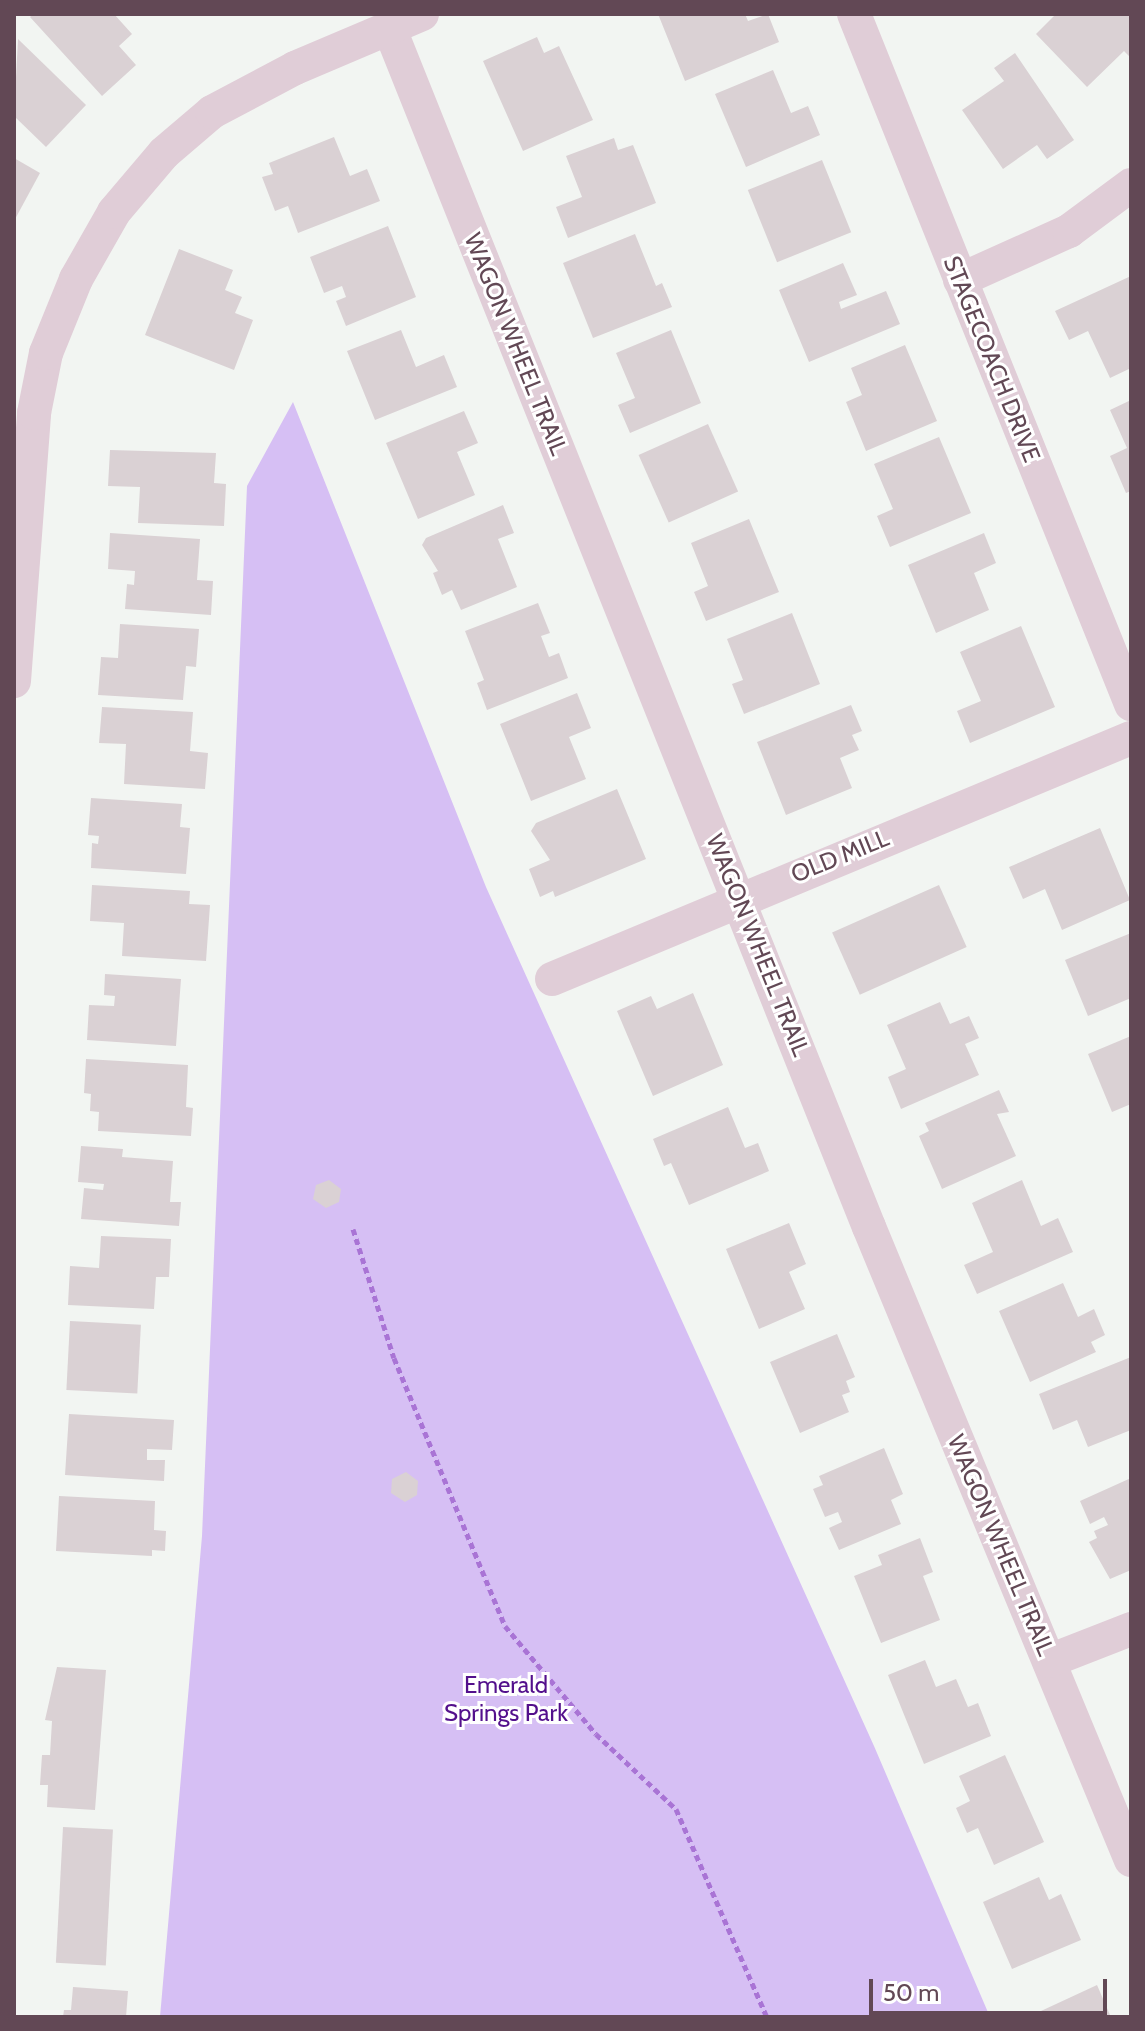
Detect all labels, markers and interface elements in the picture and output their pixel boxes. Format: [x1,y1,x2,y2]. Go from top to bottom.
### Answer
street label: WAGON WHEEL TRAIL [458,229,574,459]
street label: STAGECOACH DRIVE [938,252,1046,466]
street label: OLD MILL [787,823,893,889]
street label: WAGON WHEEL TRAIL [700,830,816,1060]
street label: WAGON WHEEL TRAIL [941,1430,1061,1660]
park label: Emerald Springs Park [444,1671,568,1727]
scale bar [873,1963,1111,2013]
text: 50 m [883,1978,939,2007]

